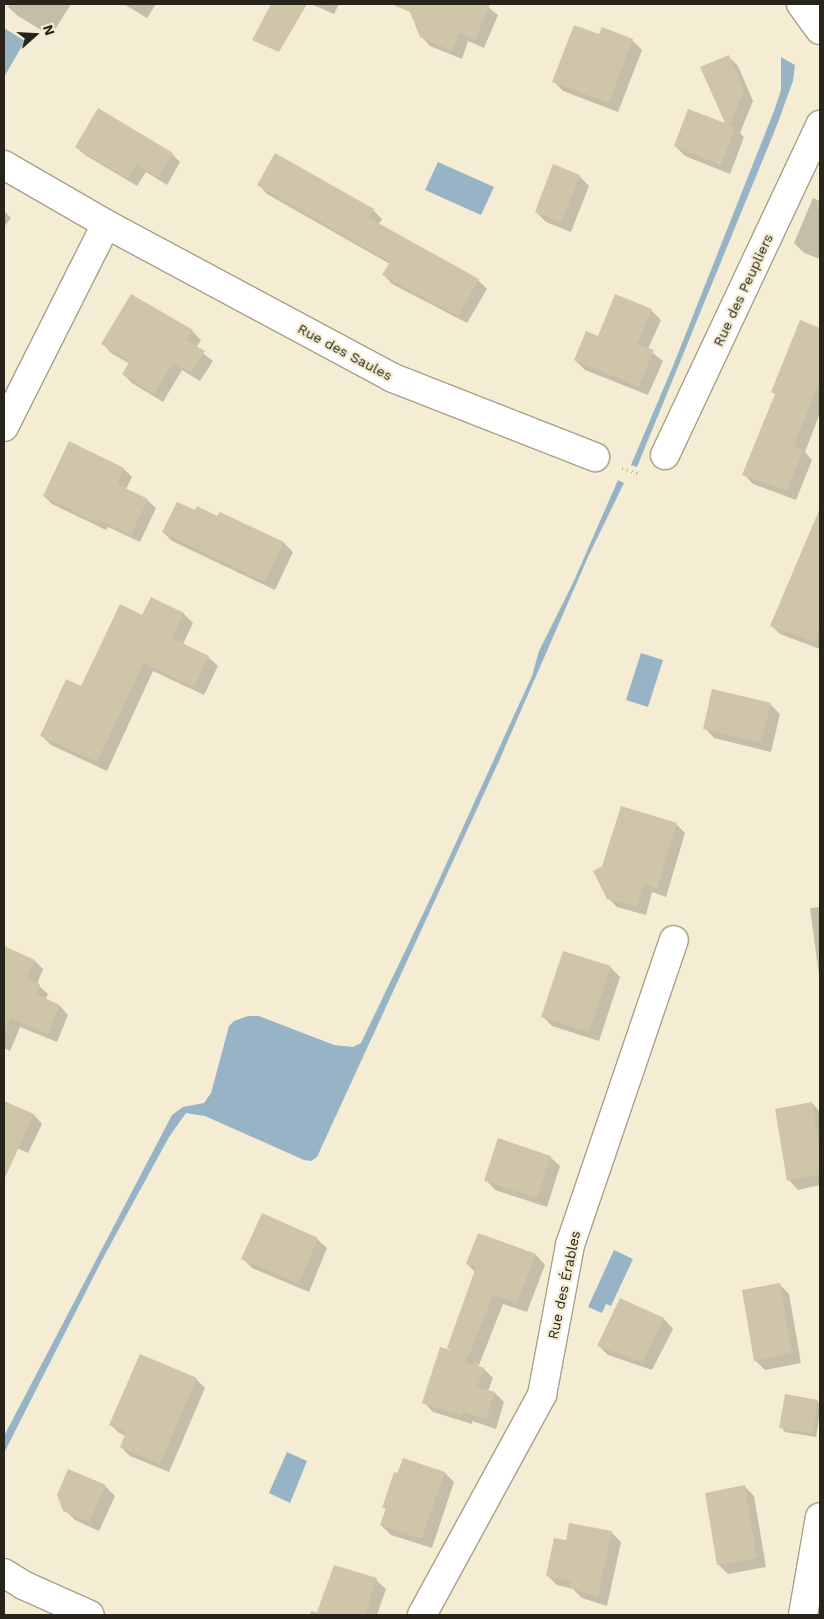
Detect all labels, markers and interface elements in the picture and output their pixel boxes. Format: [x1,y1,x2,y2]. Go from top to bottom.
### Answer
north arrow [10,10,60,60]
text: N [40,23,58,38]
street label: Rue des Peupliers [710,231,776,349]
street label: Rue des Saules [295,320,395,384]
street label: Rue des Érables [544,1229,584,1341]

